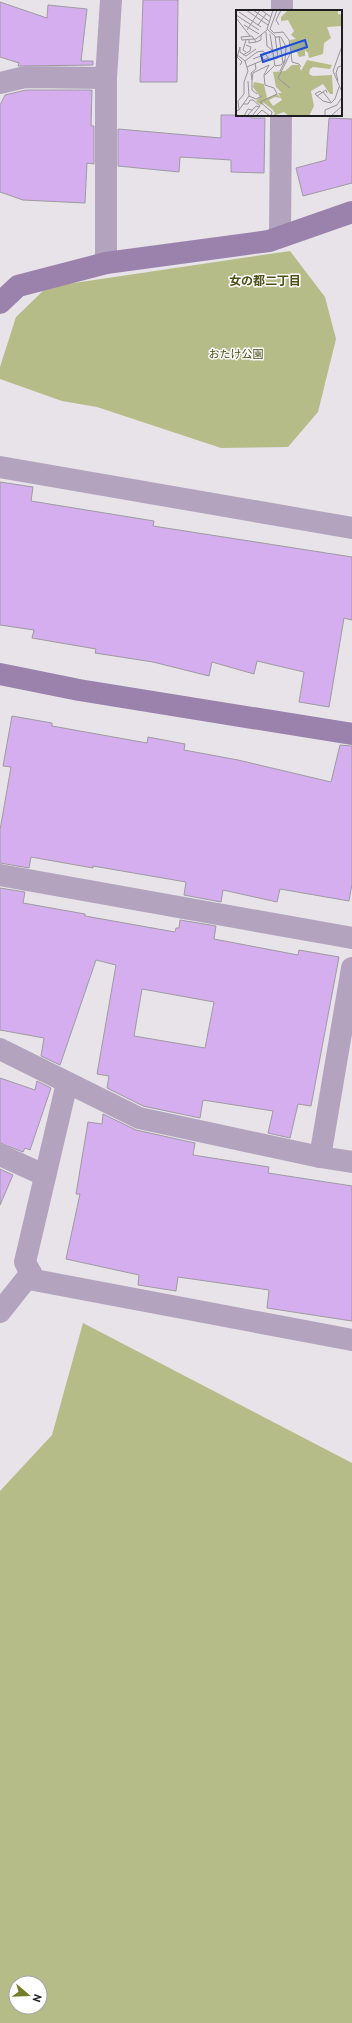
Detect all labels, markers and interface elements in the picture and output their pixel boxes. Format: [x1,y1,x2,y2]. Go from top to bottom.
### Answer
inset map [236,10,342,116]
district label: 女の都二丁目 [229,273,301,288]
park label: おたけ公園 [209,347,264,361]
north arrow [8,1975,48,2015]
text: N [30,1993,45,2004]

